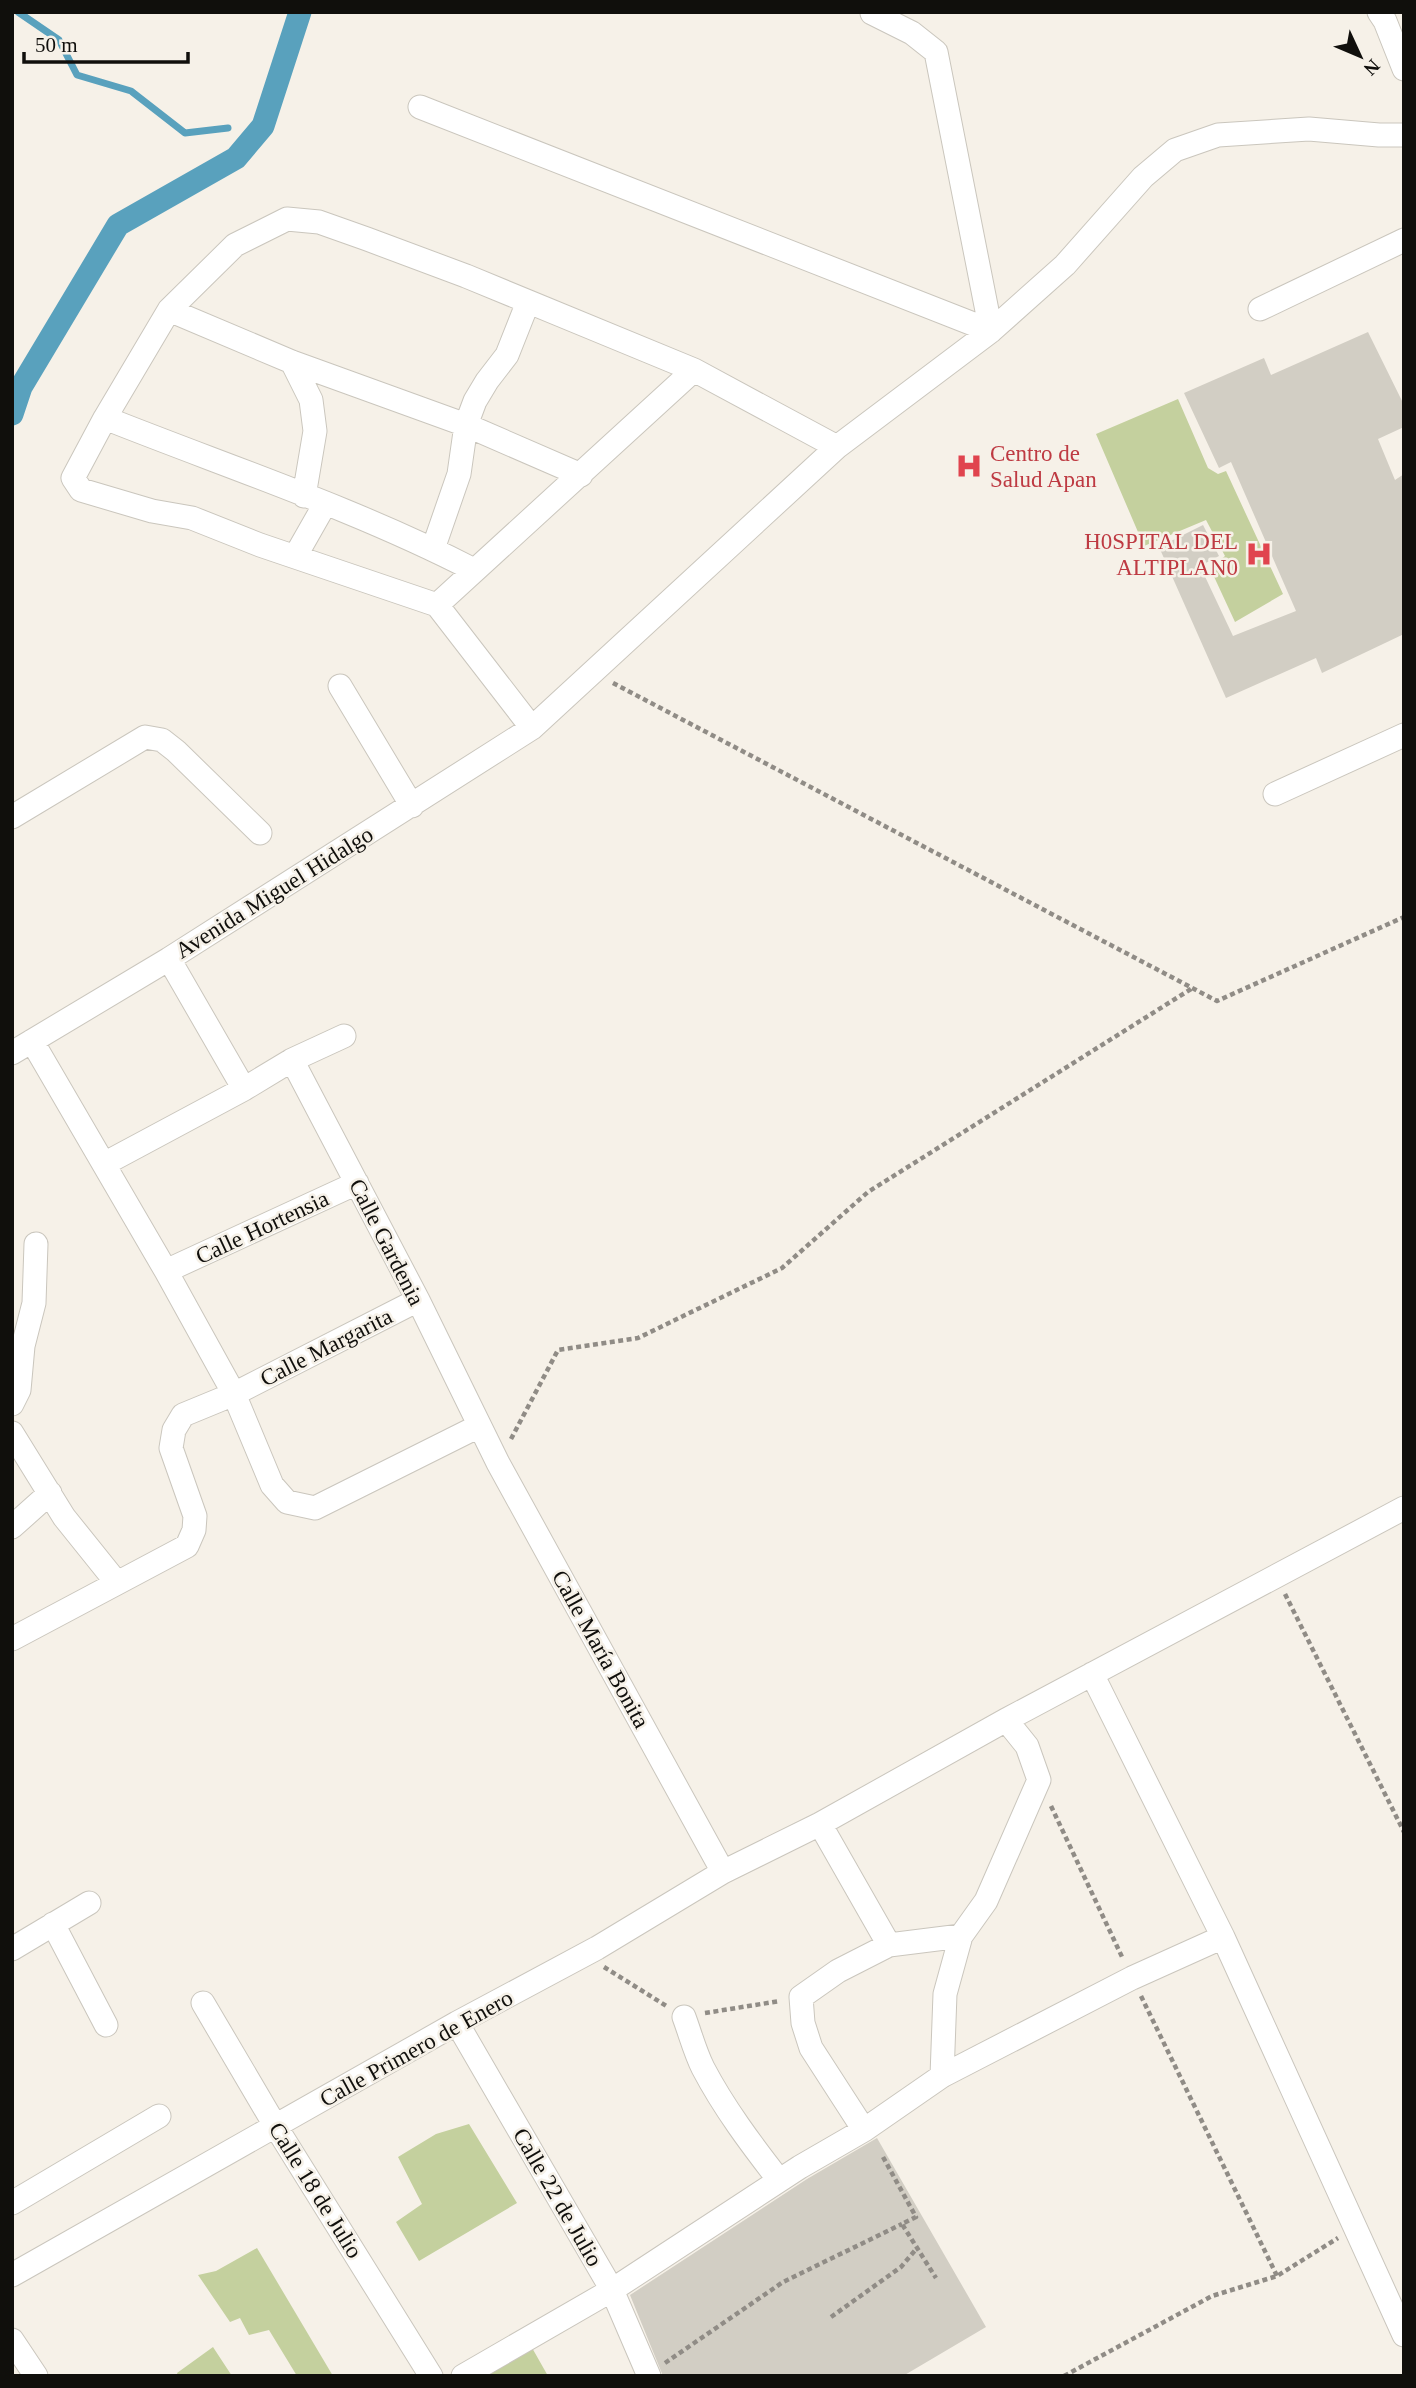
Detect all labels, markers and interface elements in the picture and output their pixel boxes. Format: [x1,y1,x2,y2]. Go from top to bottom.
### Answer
scale bar [24,21,189,65]
north arrow [1325,21,1395,91]
text: 50 m [35,33,78,57]
text: N [1359,55,1384,80]
place label: Centro de Salud Apan [990,441,1097,492]
hospital icon: Centro de Salud Apan [954,451,984,481]
place label: H0SPITAL DEL ALTIPLAN0 [1084,529,1238,580]
hospital icon: H0SPITAL DEL ALTIPLAN0 [1244,539,1274,569]
street label: Avenida Miguel Hidalgo [171,821,378,964]
street label: Calle Gardenia [344,1175,429,1310]
street label: Calle Hortensia [192,1186,333,1269]
street label: Calle Margarita [256,1303,396,1391]
street label: Calle María Bonita [547,1566,654,1732]
street label: Calle Primero de Enero [315,1985,517,2112]
street label: Calle 18 de Julio [264,2118,367,2263]
street label: Calle 22 de Julio [508,2124,607,2271]

